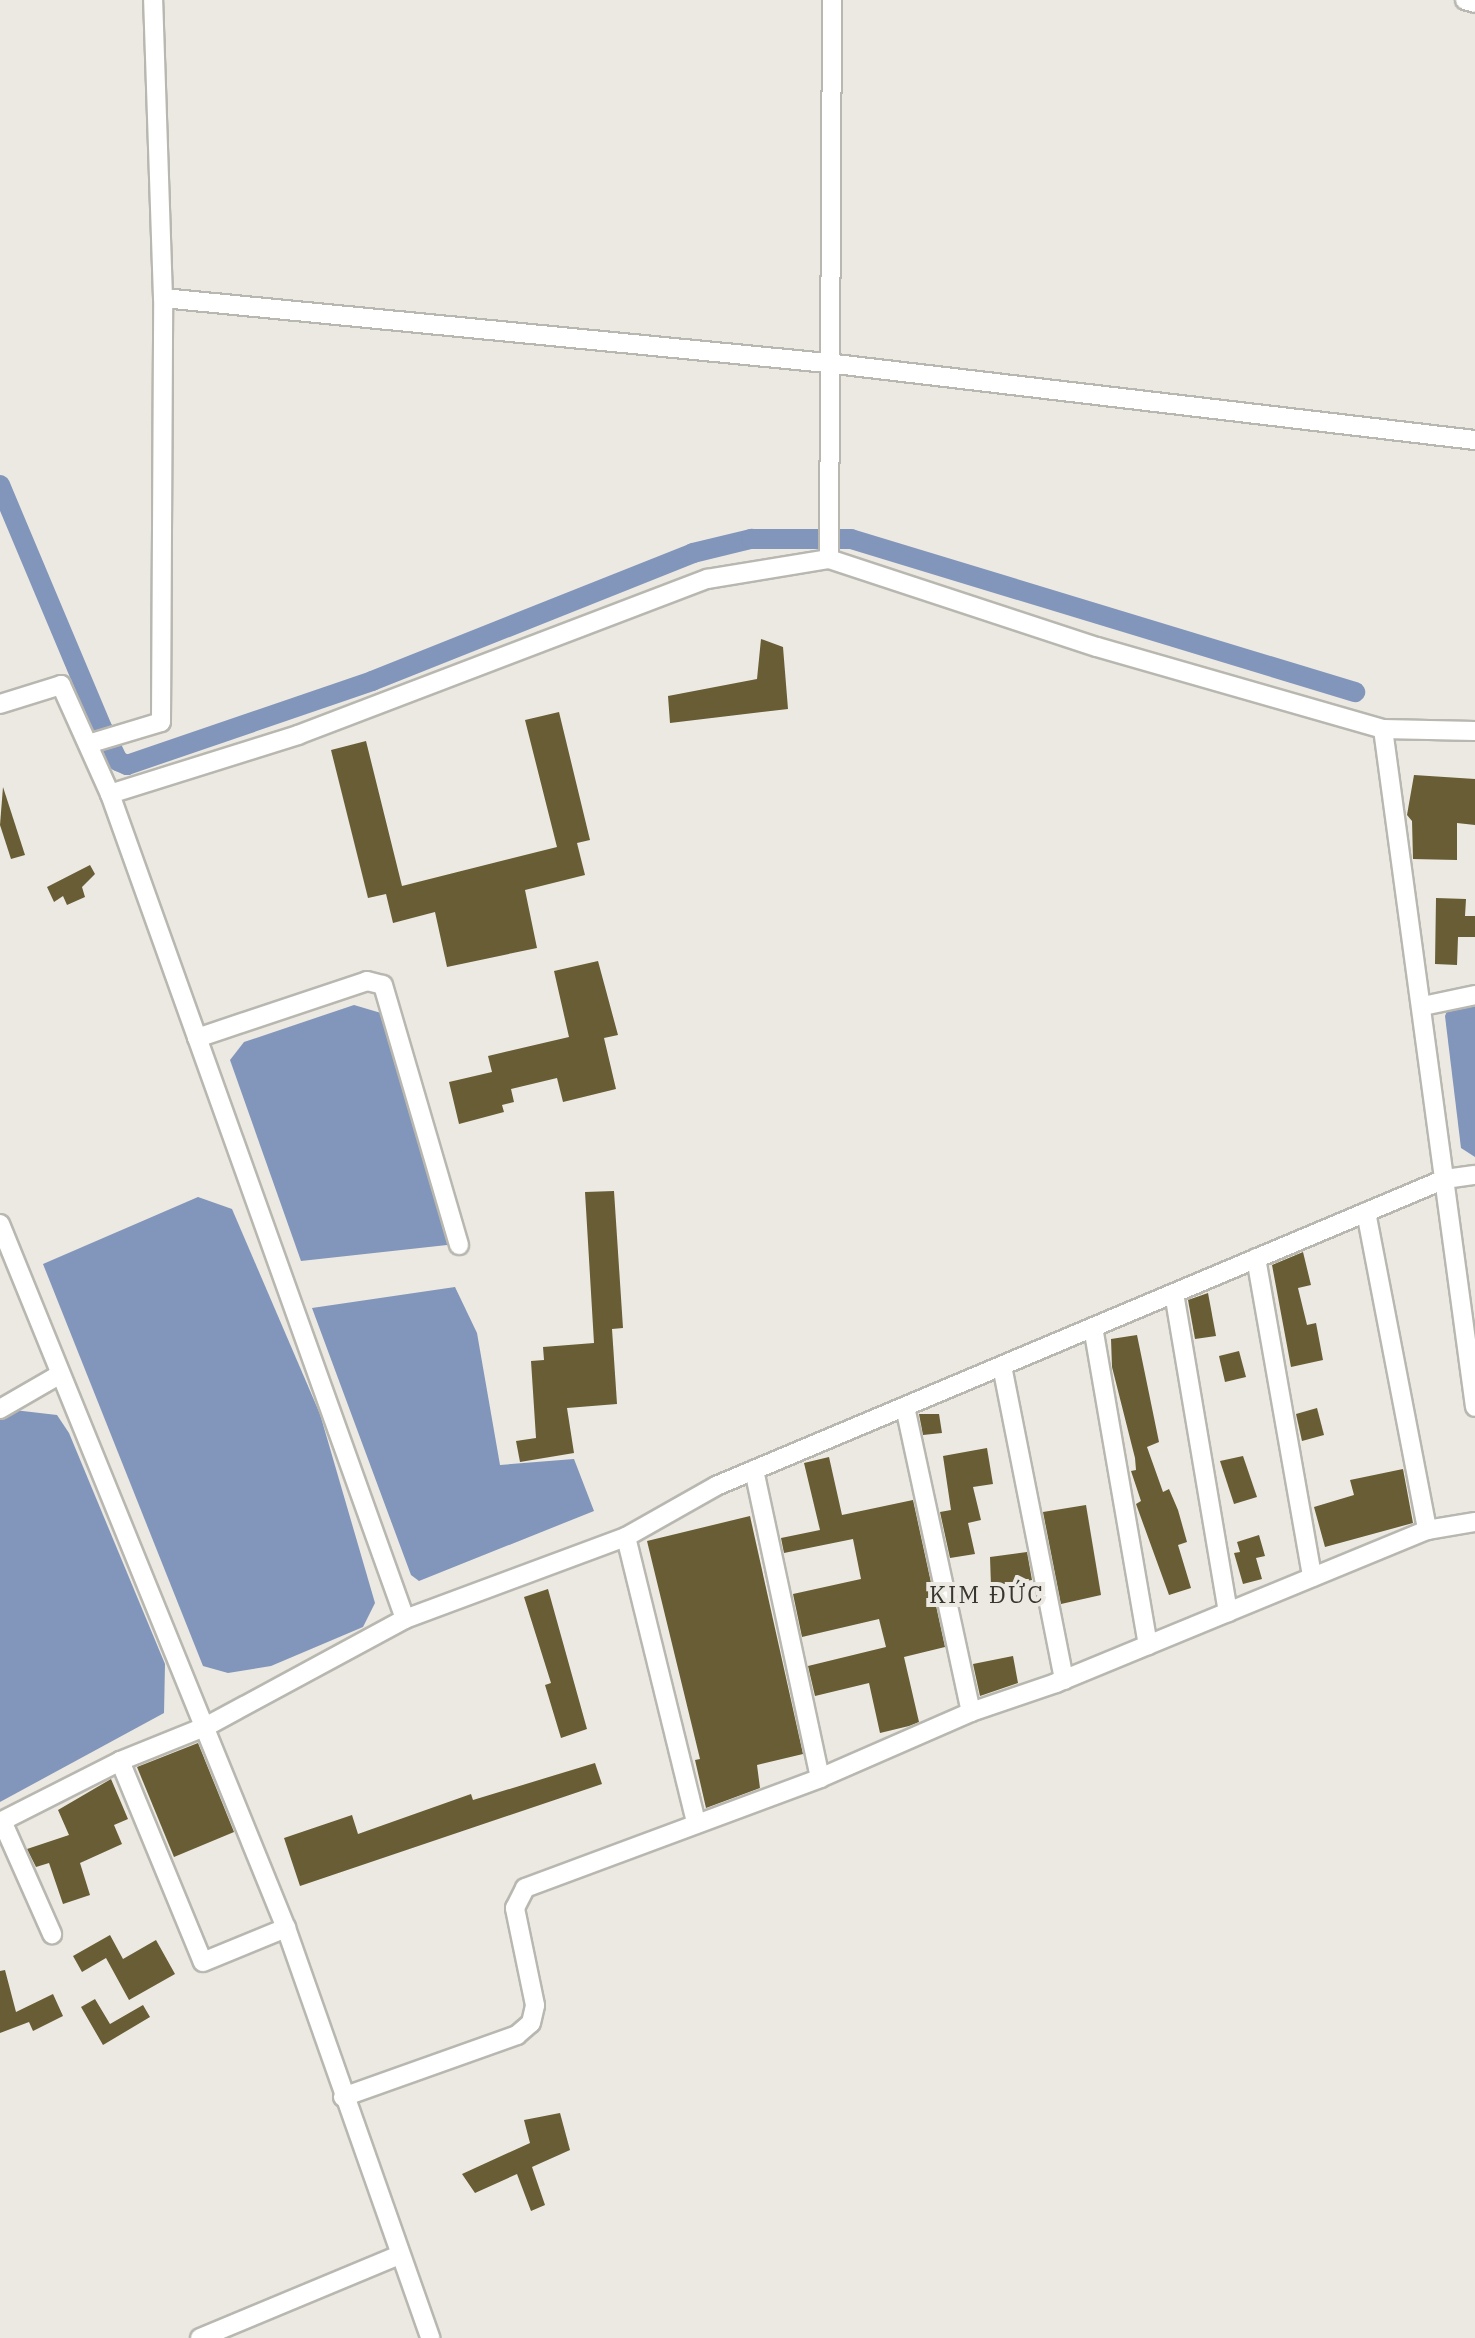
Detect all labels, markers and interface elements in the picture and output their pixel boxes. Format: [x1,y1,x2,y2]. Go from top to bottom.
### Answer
district label: KIM ĐỨC [929,1581,1045,1609]

